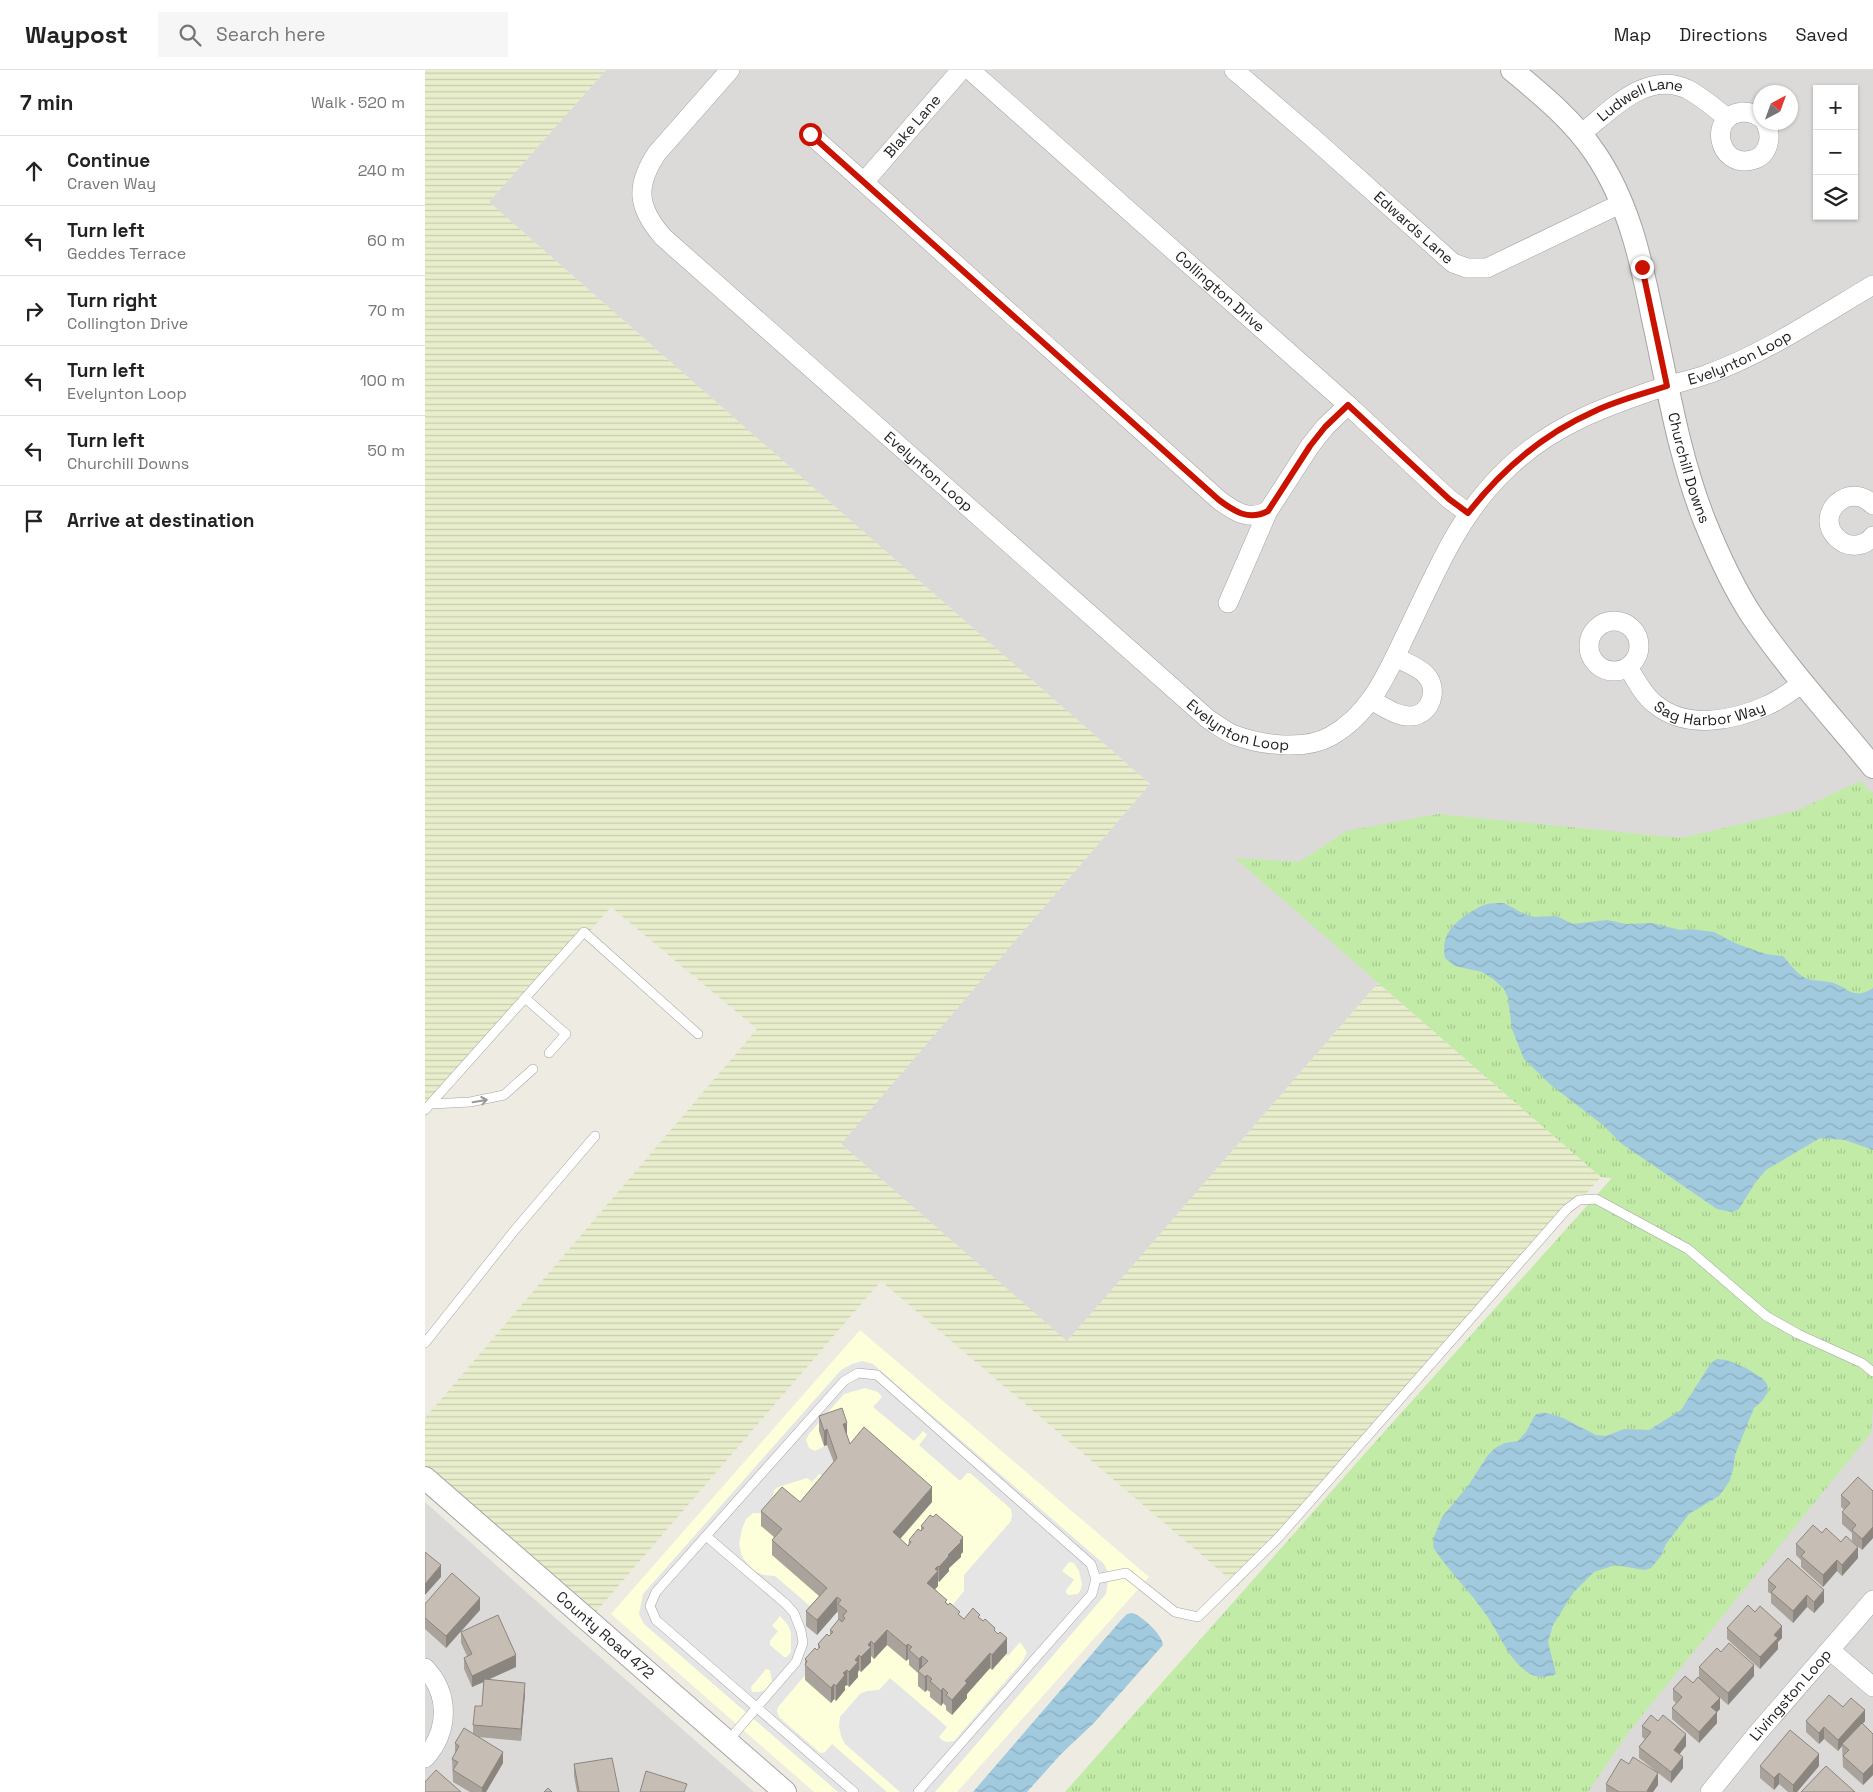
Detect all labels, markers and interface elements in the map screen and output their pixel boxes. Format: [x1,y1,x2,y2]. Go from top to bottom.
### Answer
search box [158,12,508,57]
text: Waypost [25,19,128,50]
icon: search [176,21,204,49]
text: Search here [216,22,326,47]
text: Map [1614,23,1651,46]
text: Directions [1679,23,1768,46]
text: Saved [1796,23,1848,46]
street label: Ludwell Lane [1593,74,1686,125]
north arrow [1753,85,1798,130]
map controls [1813,85,1858,220]
button: + [1813,85,1858,130]
text: 7 min [20,89,73,116]
street label: Blake Lane [879,90,945,161]
text: Walk · 520 m [311,92,405,113]
route start [799,123,822,146]
button: − [1813,130,1858,175]
text: Continue [67,148,150,173]
icon: ahead [20,157,48,185]
text: 240 m [358,160,405,181]
text: Craven Way [67,173,156,194]
button: layers [1813,175,1858,220]
street label: Edwards Lane [1370,187,1458,268]
text: Turn left [67,218,145,243]
icon: left [20,227,48,255]
text: 60 m [367,230,405,251]
text: Geddes Terrace [67,243,186,264]
street label: Collington Drive [1171,246,1269,336]
route end [1631,256,1654,279]
text: Turn right [67,288,157,313]
icon: right [20,297,48,325]
text: 70 m [368,300,405,321]
text: Collington Drive [67,313,188,334]
street label: Evelynton Loop [1685,326,1795,389]
text: Turn left [67,358,145,383]
icon: left [20,367,48,395]
text: 100 m [360,370,405,391]
text: Evelynton Loop [67,383,187,404]
street label: Churchill Downs [1664,411,1715,526]
street label: Evelynton Loop [880,427,977,516]
text: Turn left [67,428,145,453]
icon: left [20,437,48,465]
text: 50 m [367,440,405,461]
text: Churchill Downs [67,453,189,474]
icon: arrive [20,507,48,535]
text: Arrive at destination [67,508,255,533]
street label: Evelynton Loop [1183,695,1290,754]
street label: Sag Harbor Way [1650,696,1768,729]
one-way arrow [471,1095,487,1105]
street label: County Road 472 [552,1587,658,1683]
street label: Livingston Loop [1745,1645,1835,1745]

